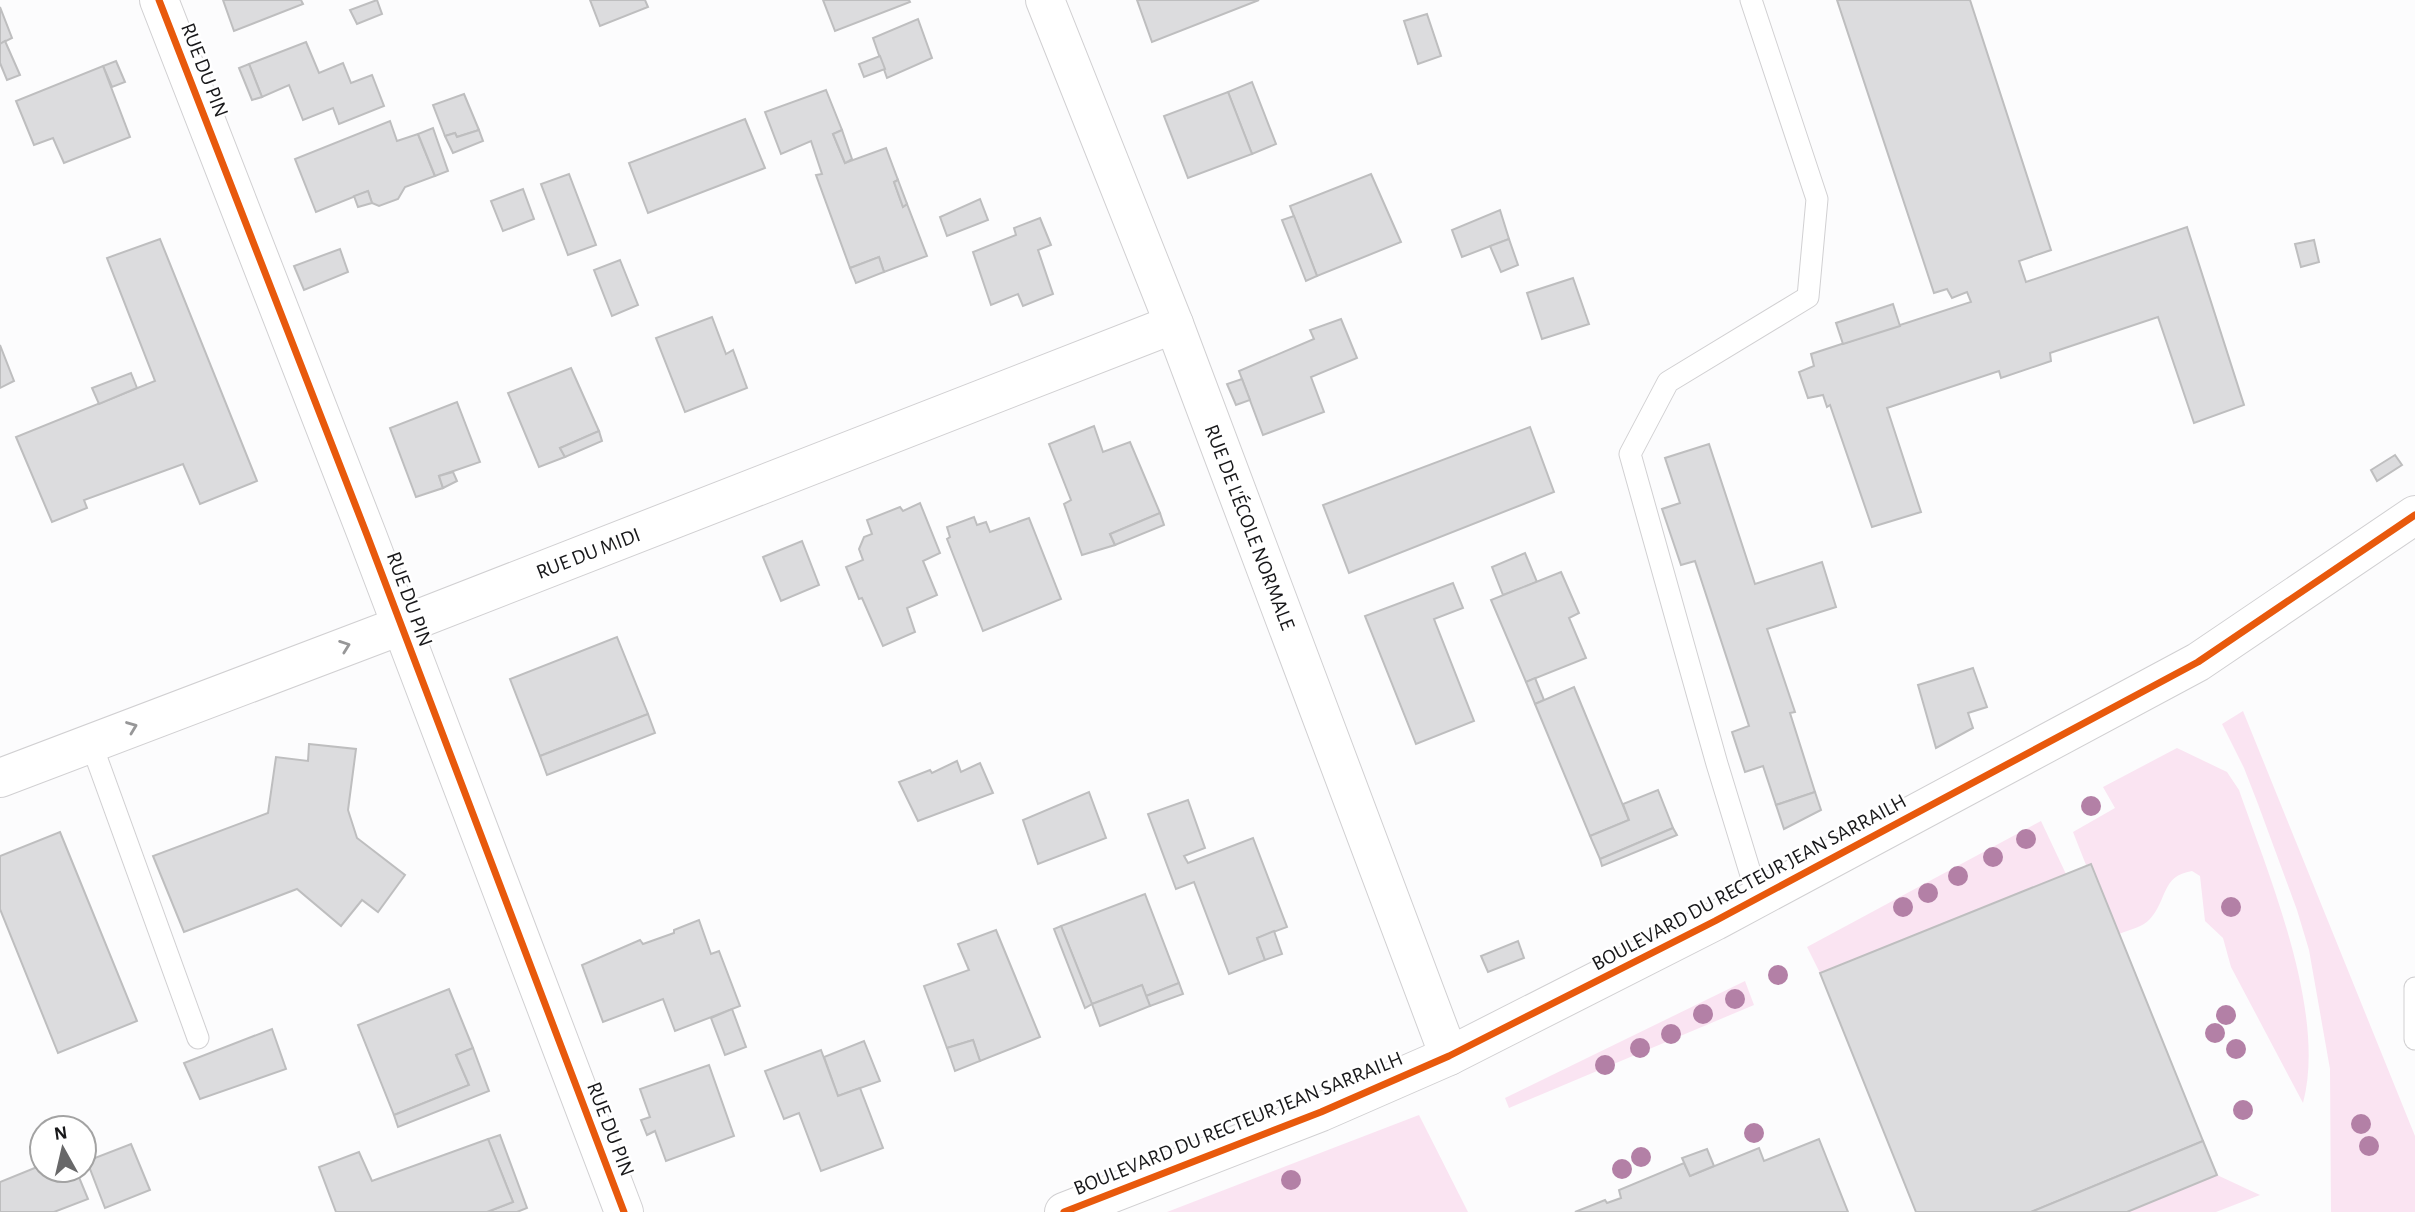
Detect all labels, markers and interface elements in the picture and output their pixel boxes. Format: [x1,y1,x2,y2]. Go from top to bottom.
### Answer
street label: RUE DU PIN [177,20,232,120]
street label: RUE DE L'ÉCOLE NORMALE [1201,421,1300,633]
street label: RUE DU MIDI [533,524,643,583]
street label: RUE DU PIN [383,549,436,649]
one-way arrow [338,640,350,654]
one-way arrow [126,722,138,736]
street label: BOULEVARD DU RECTEUR JEAN SARRAILH [1589,790,1910,975]
street label: BOULEVARD DU RECTEUR JEAN SARRAILH [1071,1048,1406,1199]
street label: RUE DU PIN [583,1079,638,1179]
north arrow [28,1114,98,1184]
text: N [53,1123,69,1144]

